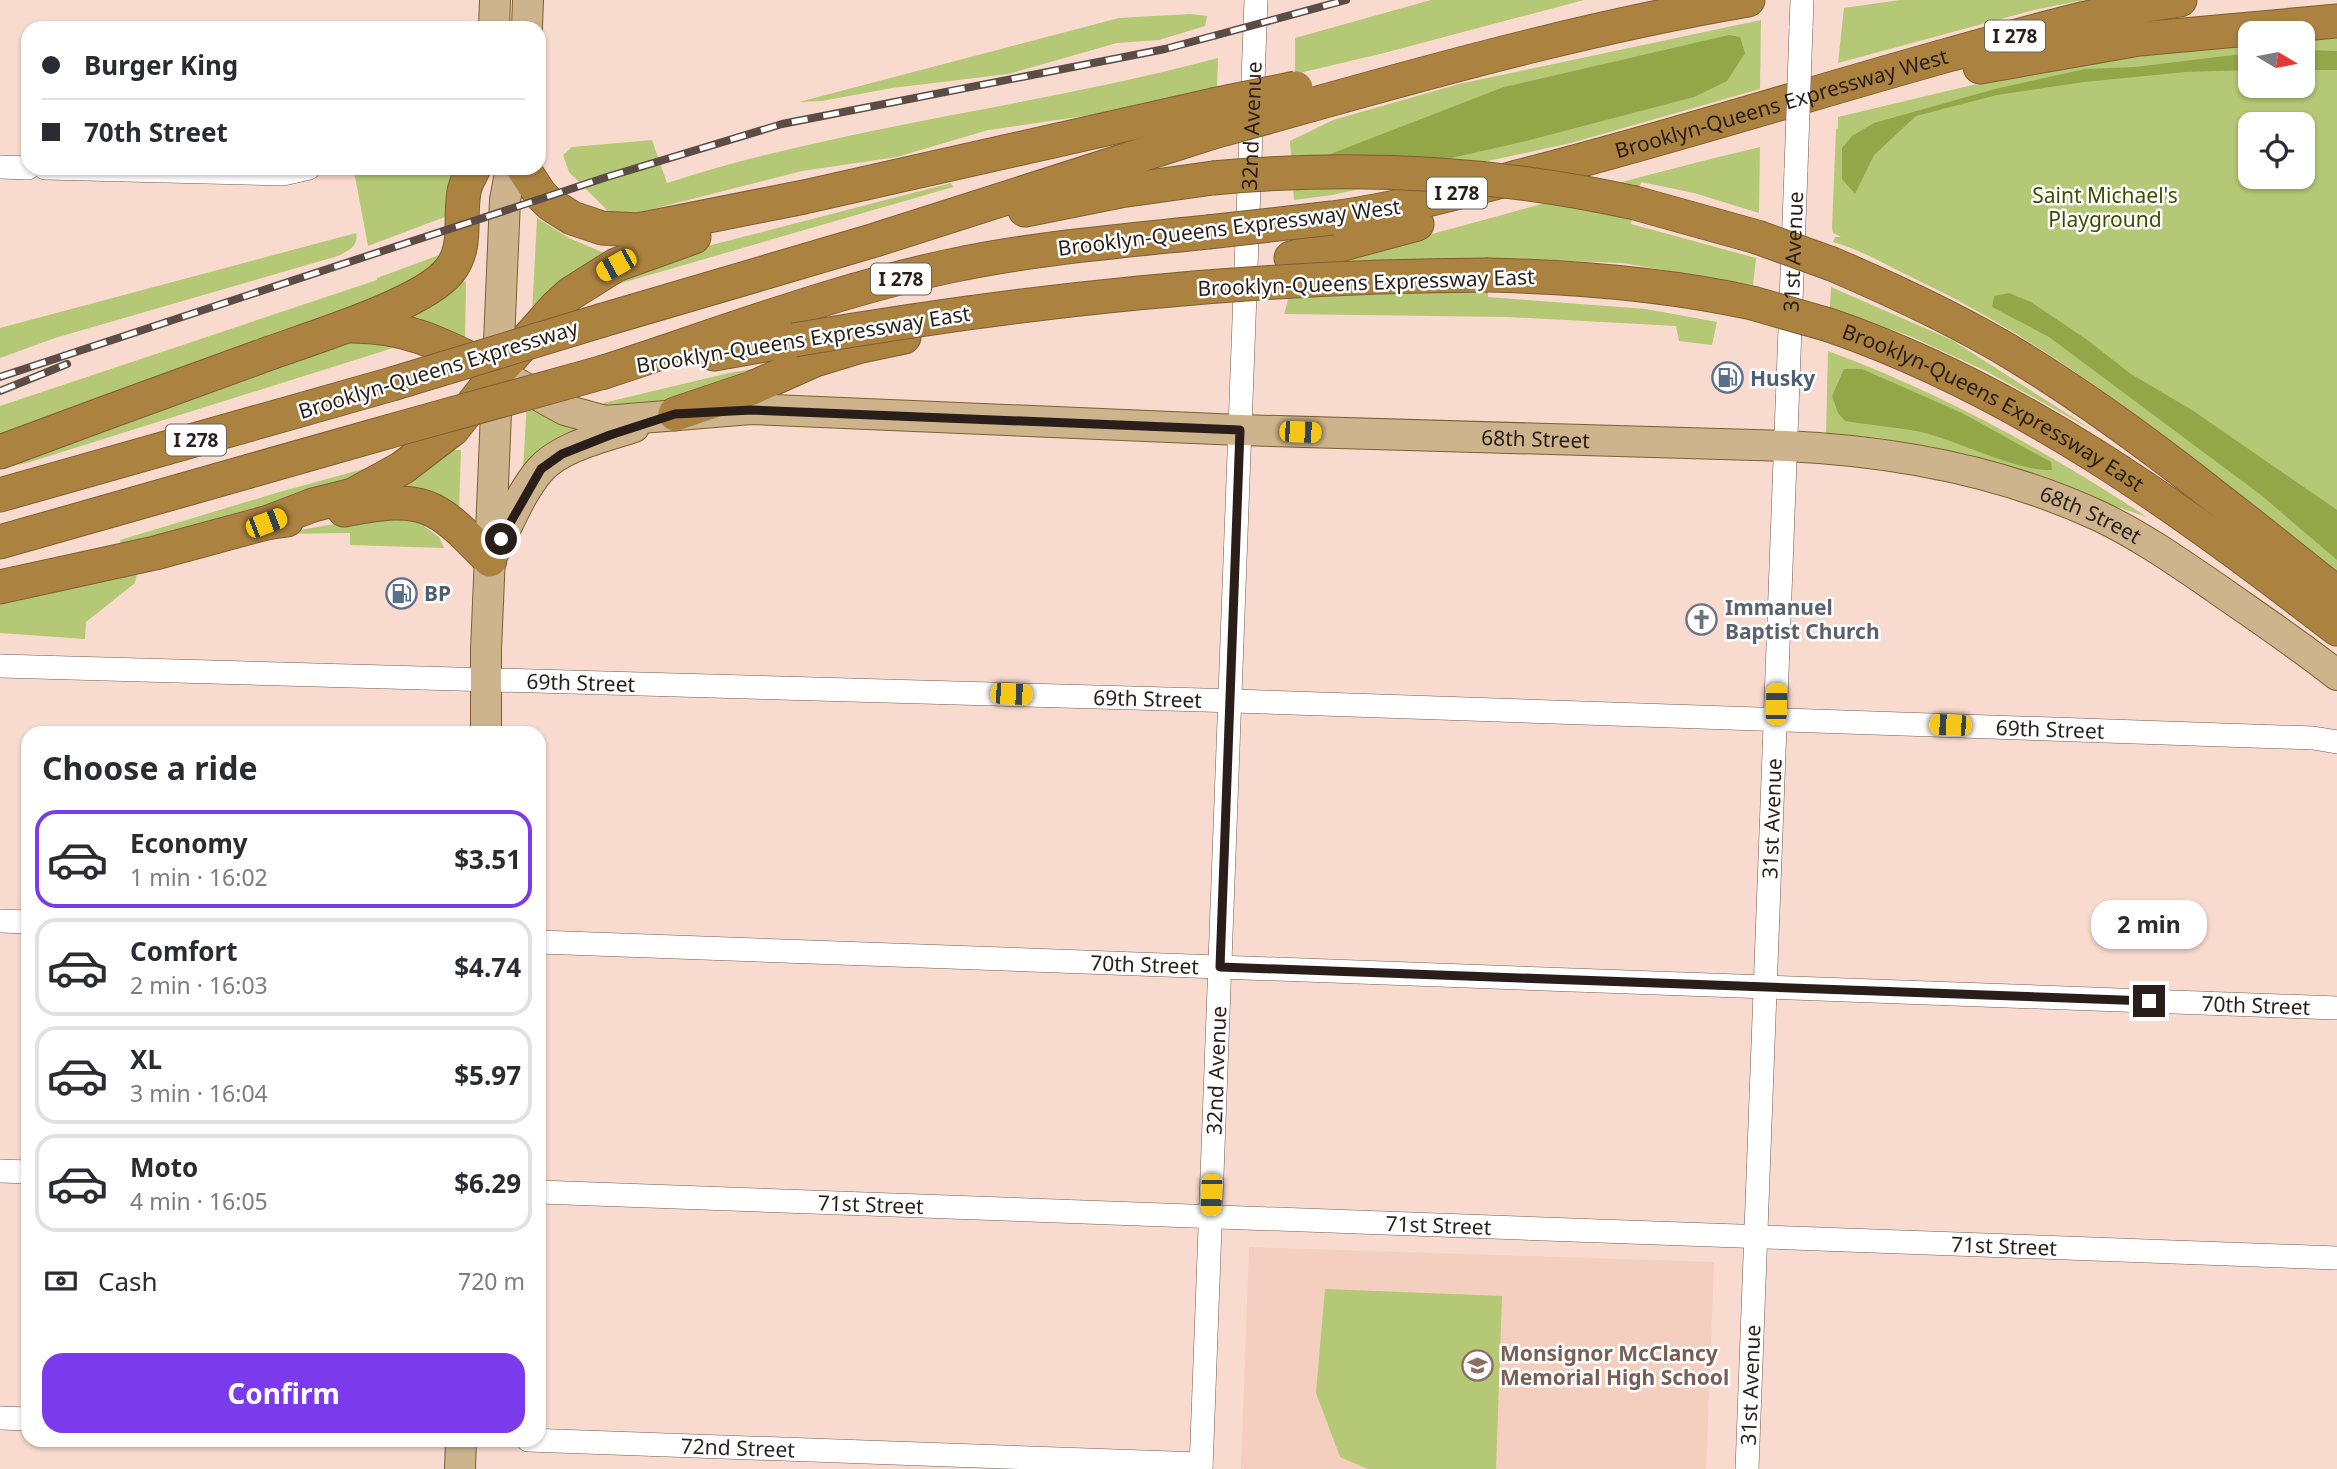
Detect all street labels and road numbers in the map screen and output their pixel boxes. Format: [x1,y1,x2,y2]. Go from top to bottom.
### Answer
road number: I 278 [1985,20,2045,52]
street label: Brooklyn-Queens Expressway West [1612,42,1951,164]
street label: 32nd Avenue [1235,61,1268,191]
road number: I 278 [1427,178,1487,209]
street label: 31st Avenue [1777,191,1809,313]
street label: Brooklyn-Queens Expressway West [1056,192,1402,262]
street label: Brooklyn-Queens Expressway East [1197,262,1536,302]
road number: I 278 [871,264,931,294]
street label: Brooklyn-Queens Expressway East [634,299,972,379]
street label: Brooklyn-Queens Expressway [295,313,581,425]
street label: Brooklyn-Queens Expressway East [1838,317,2150,498]
street label: 68th Street [1481,423,1591,454]
road number: I 278 [166,424,226,456]
street label: 68th Street [2036,479,2147,550]
street label: 69th Street [526,667,636,698]
street label: 69th Street [1093,683,1203,714]
street label: 69th Street [1995,713,2105,745]
street label: 31st Avenue [1755,758,1788,879]
street label: 70th Street [1090,948,1200,980]
street label: 70th Street [2201,989,2311,1021]
street label: 32nd Avenue [1200,1005,1232,1135]
street label: 71st Street [817,1188,925,1220]
street label: 71st Street [1385,1209,1492,1241]
street label: 71st Street [1951,1230,2058,1262]
street label: 31st Avenue [1734,1324,1766,1446]
street label: 72nd Street [680,1431,796,1464]

